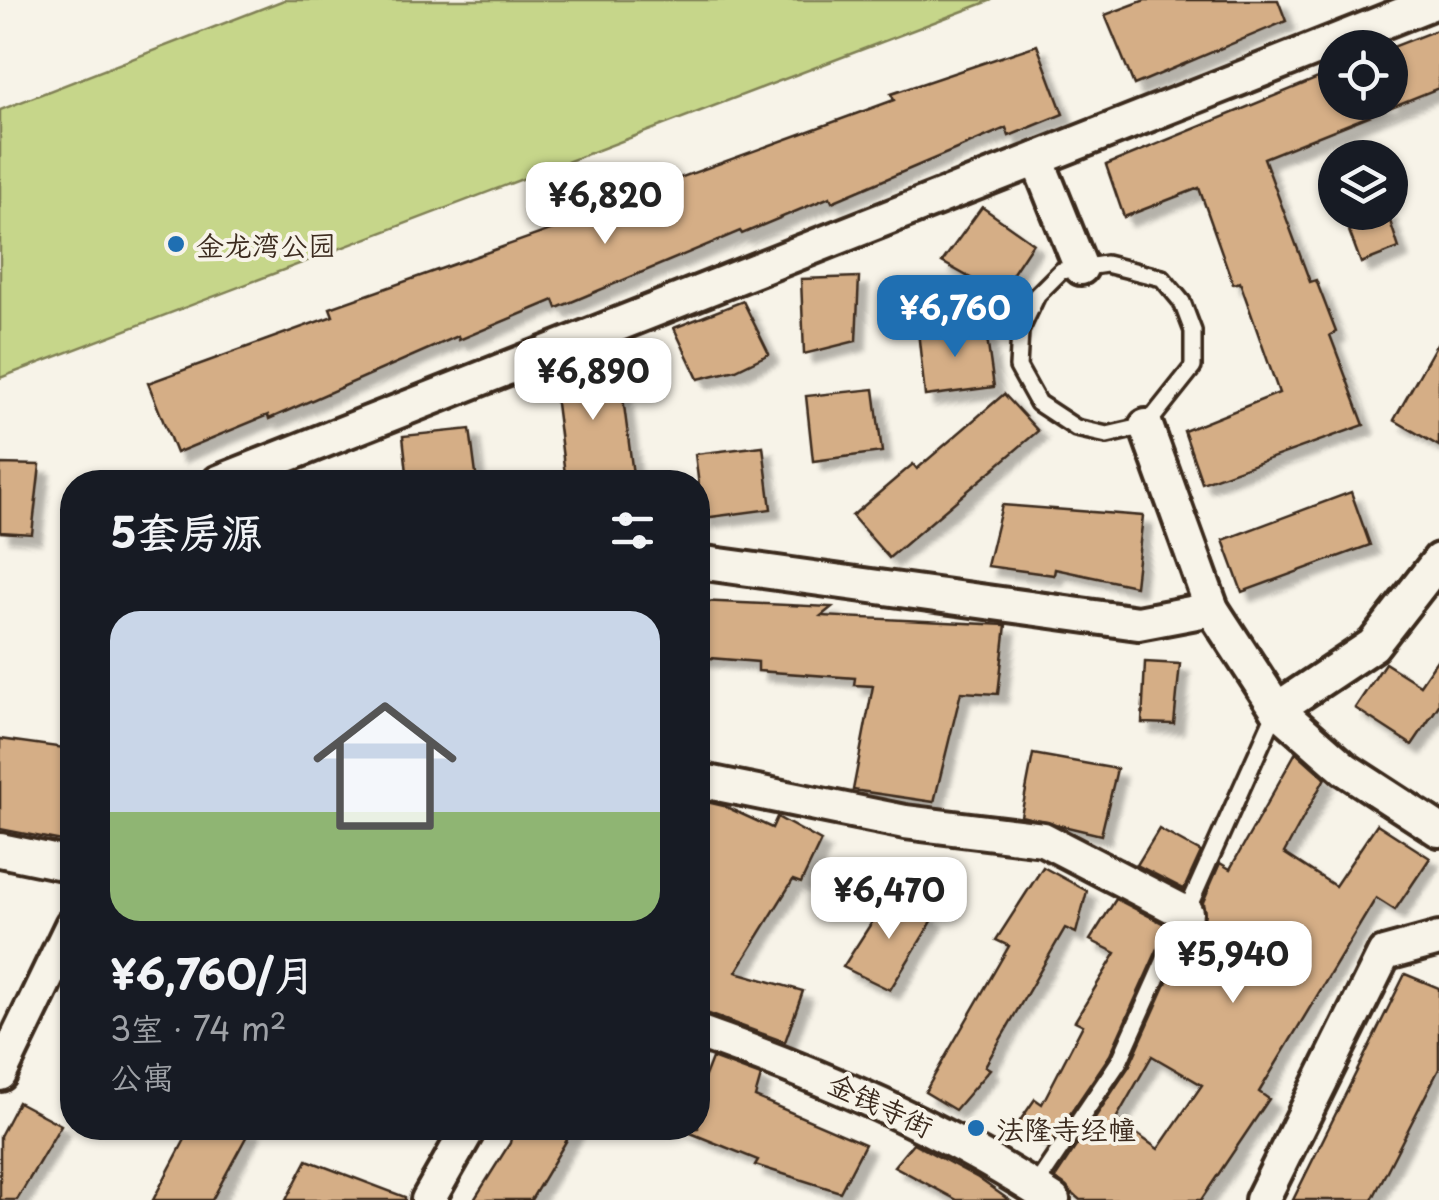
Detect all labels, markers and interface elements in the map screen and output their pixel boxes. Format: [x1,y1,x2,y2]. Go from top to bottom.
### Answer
map controls [1318,30,1408,230]
button: locate [1318,30,1408,120]
button: layers [1318,140,1408,230]
pin: ¥6,820 [524,162,686,247]
text: ¥6,820 [548,170,662,218]
place label: 金龙湾公园 [196,223,336,266]
marker: 金龙湾公园 [165,233,187,255]
pin: ¥6,760 [874,275,1036,360]
text: ¥6,760 [899,283,1011,331]
pin: ¥6,890 [512,338,674,423]
text: ¥6,890 [536,346,650,394]
text: 5套房源 [110,499,263,562]
icon: filters [605,503,660,558]
icon: home [295,676,475,856]
pin: ¥6,470 [808,857,970,942]
text: ¥6,470 [833,865,945,913]
pin: ¥5,940 [1152,921,1314,1006]
text: ¥5,940 [1177,929,1289,977]
text: ¥6,760/月 [110,941,316,1004]
text: 3室 · 74 m² [110,1004,286,1052]
text: 公寓 [110,1052,174,1100]
street label: 金钱寺街 [821,1061,941,1147]
place label: 法隆寺经幢 [996,1107,1136,1150]
marker: 法隆寺经幢 [965,1117,987,1139]

